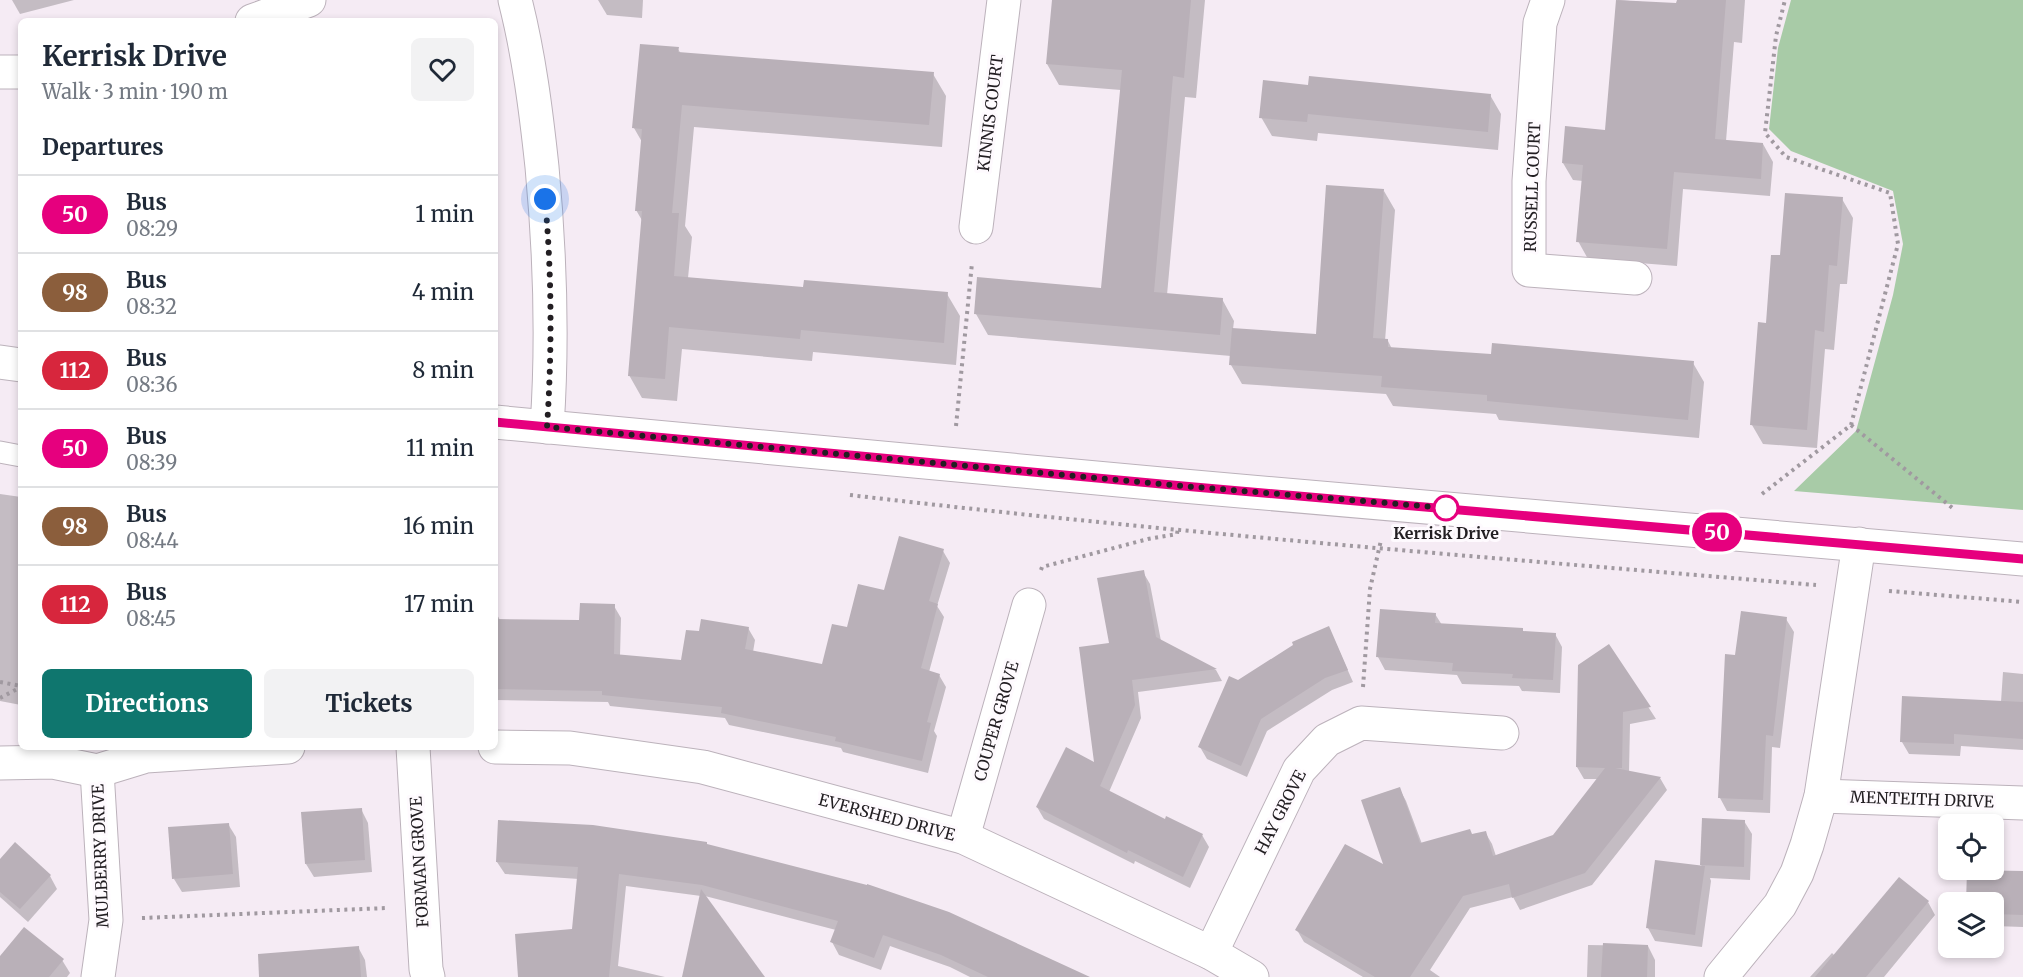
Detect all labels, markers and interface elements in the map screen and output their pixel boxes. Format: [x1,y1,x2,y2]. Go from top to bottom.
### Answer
text: Kerrisk Drive [42,38,227,74]
button: heart [411,38,474,101]
street label: KINNIS COURT [973,54,1007,172]
text: Walk · 3 min · 190 m [42,79,228,104]
street label: RUSSELL COURT [1520,122,1544,252]
text: Departures [42,133,164,161]
your location [530,184,560,214]
text: Bus [126,188,167,216]
text: 1 min [415,200,474,228]
text: 50 [62,201,88,228]
text: 08:29 [126,216,178,241]
text: Bus [126,266,167,294]
text: 4 min [412,278,474,306]
text: 98 [62,279,88,306]
text: 08:32 [126,294,177,319]
text: Bus [126,344,167,372]
text: 8 min [412,356,474,384]
text: 112 [59,357,91,384]
text: 08:36 [126,372,178,397]
text: Bus [126,422,167,450]
text: 11 min [406,434,474,462]
text: 50 [62,435,88,462]
text: 08:39 [126,450,177,475]
marker: Kerrisk Drive [1433,495,1459,521]
text: Bus [126,500,167,528]
text: 16 min [403,512,474,540]
line badge: 50 [1690,512,1744,552]
text: 98 [62,513,88,540]
text: 50 [1704,519,1730,546]
place label: Kerrisk Drive [1393,523,1499,543]
text: 08:44 [126,528,179,553]
text: Bus [126,578,167,606]
text: 17 min [404,590,474,618]
text: 112 [59,591,91,618]
text: 08:45 [126,606,176,631]
street label: COUPER GROVE [969,658,1023,783]
button: Directions [42,669,252,738]
button: Tickets [264,669,474,738]
street label: HAY GROVE [1250,766,1310,858]
street label: MULBERRY DRIVE [87,783,113,928]
street label: MENTEITH DRIVE [1850,786,1995,812]
street label: EVERSHED DRIVE [816,789,958,845]
street label: FORMAN GROVE [406,795,432,928]
map controls [1938,814,2004,958]
button: locate [1938,814,2004,880]
button: layers [1938,892,2004,958]

